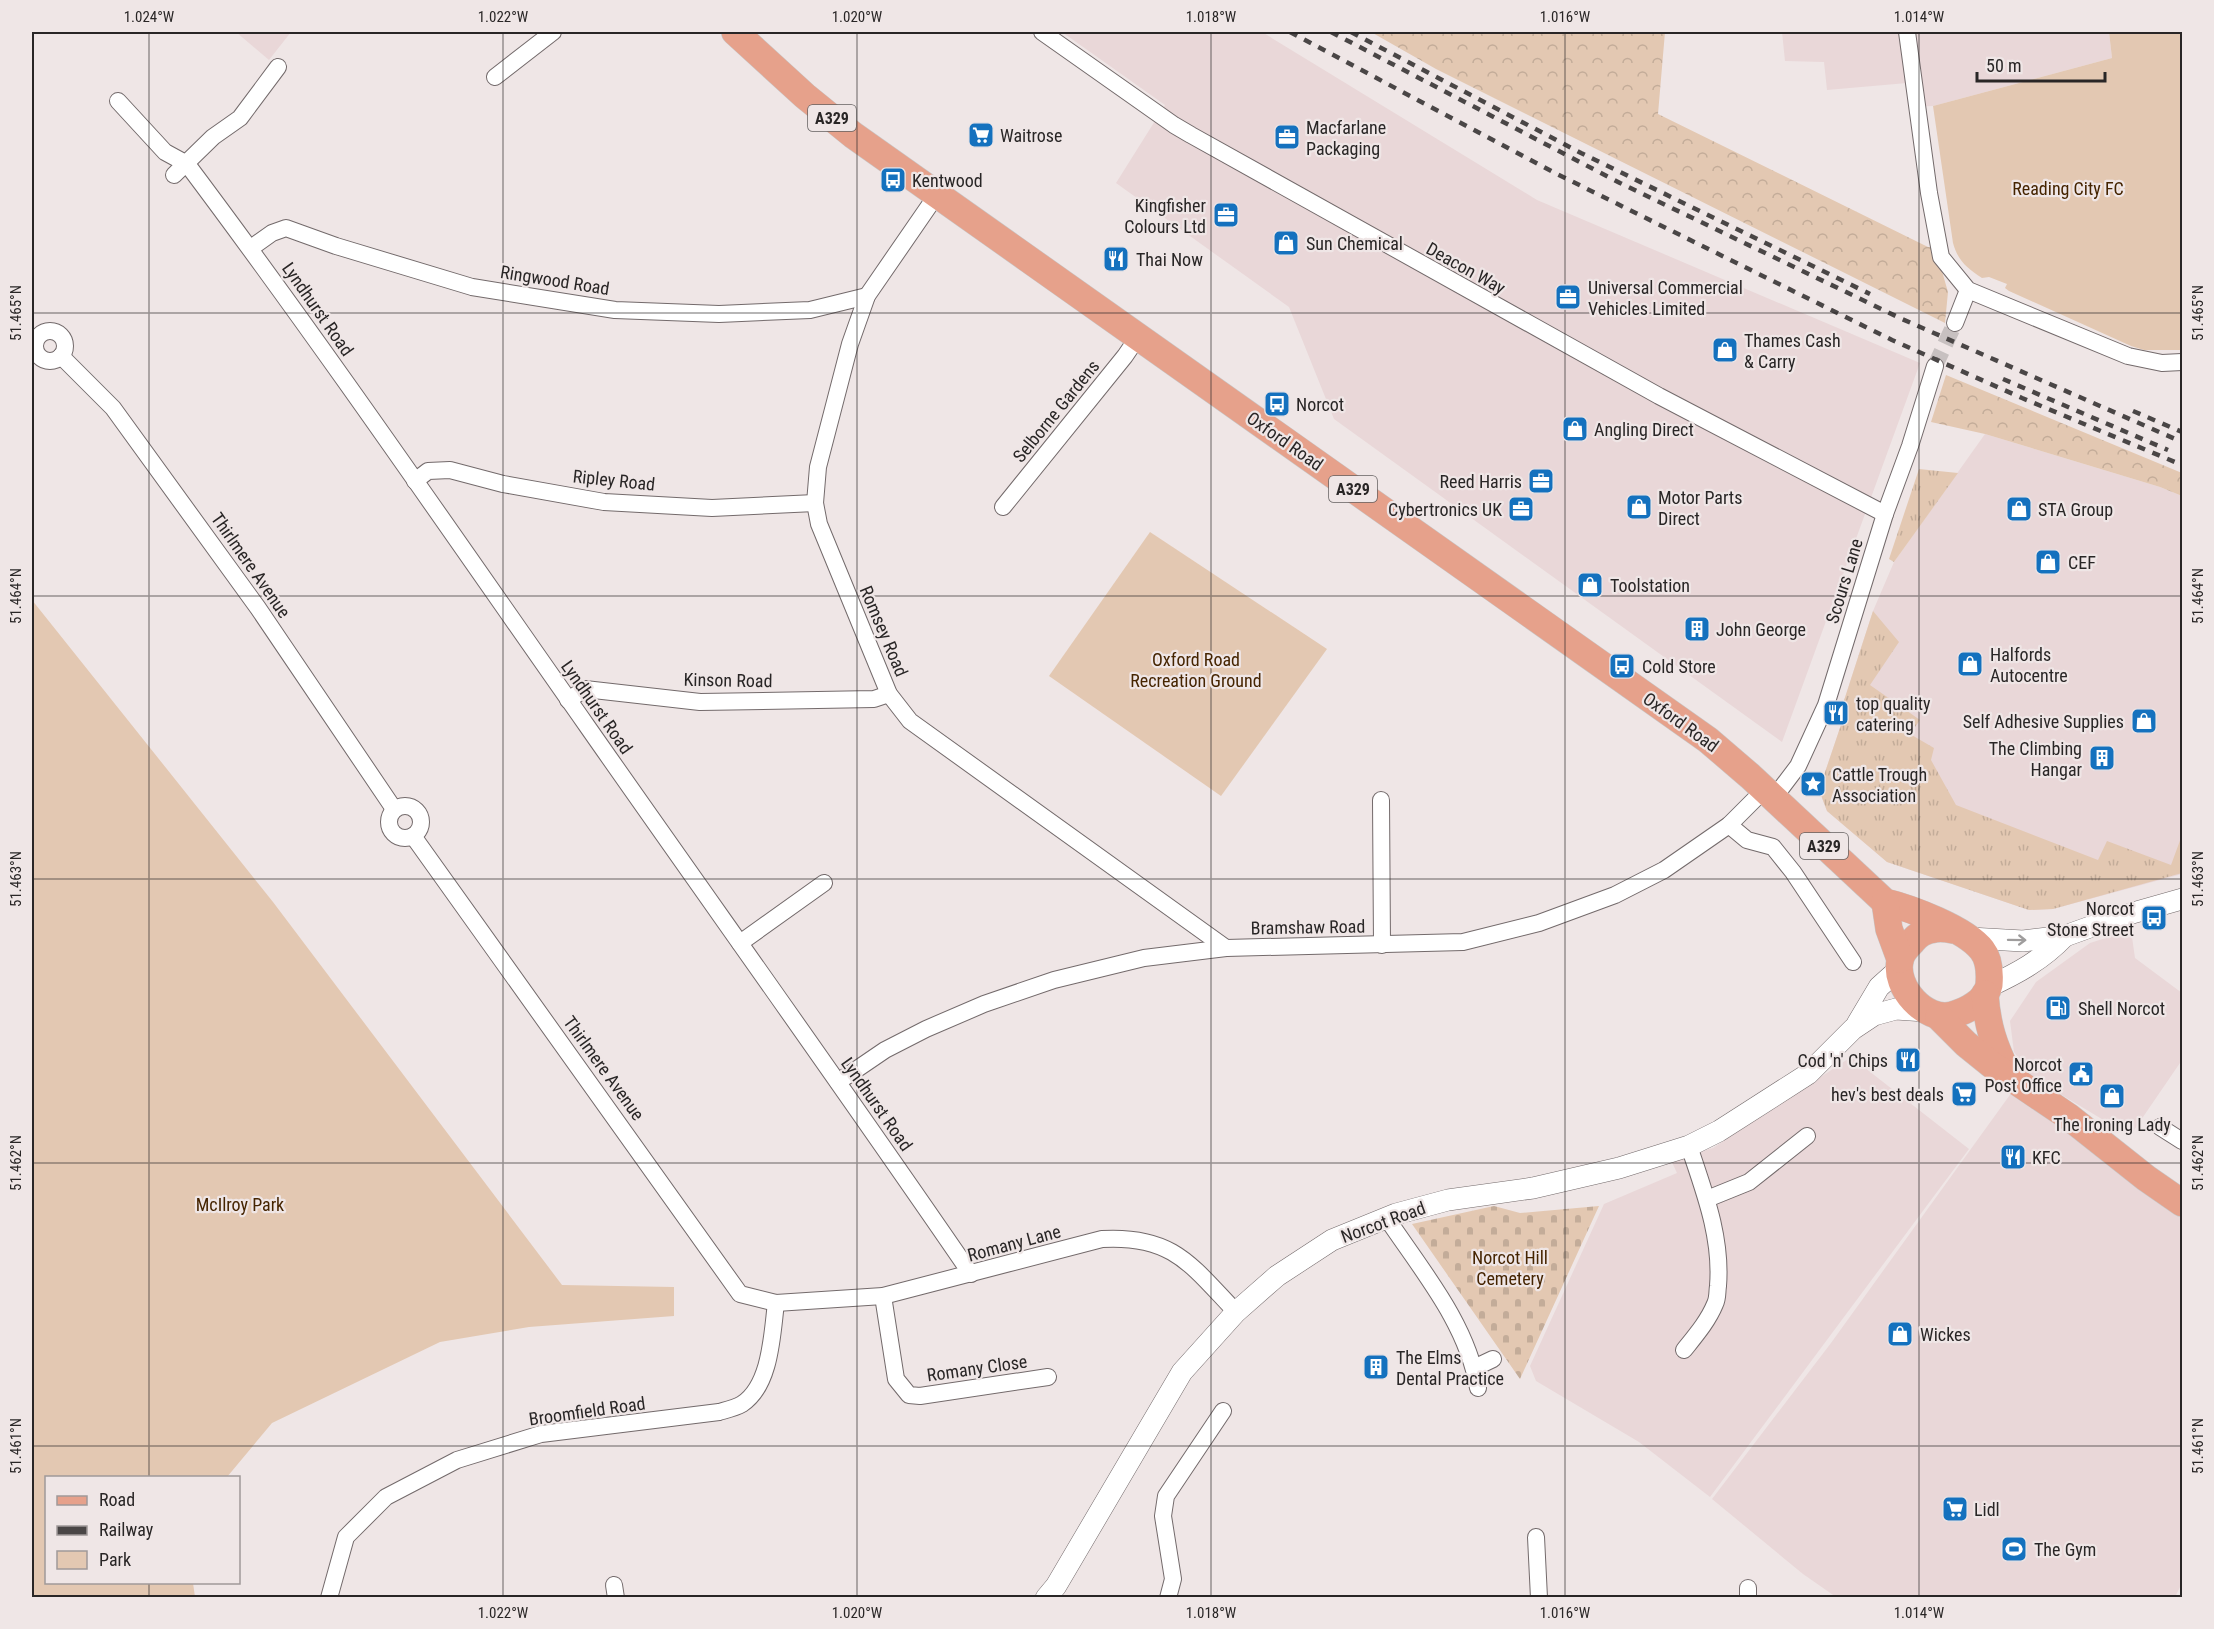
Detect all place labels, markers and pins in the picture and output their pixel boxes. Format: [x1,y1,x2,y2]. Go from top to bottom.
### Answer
place label: Macfarlane Packaging [1306,117,1386,159]
supermarket icon: Waitrose [966,120,996,150]
office icon: Macfarlane Packaging [1272,122,1302,152]
place label: Waitrose [1000,125,1063,146]
bus stop icon: Kentwood [878,165,908,195]
place label: Kentwood [912,170,983,191]
place label: Kingfisher Colours Ltd [1124,195,1207,237]
office icon: Kingfisher Colours Ltd [1211,200,1241,230]
shop icon: Sun Chemical [1271,228,1301,258]
place label: Sun Chemical [1306,233,1403,254]
restaurant icon: Thai Now [1101,244,1131,274]
place label: Thai Now [1136,249,1203,270]
place label: Universal Commercial Vehicles Limited [1588,277,1743,319]
office icon: Universal Commercial Vehicles Limited [1553,282,1583,312]
place label: Thames Cash & Carry [1744,330,1841,372]
shop icon: Thames Cash & Carry [1710,335,1740,365]
bus stop icon: Norcot [1262,389,1292,419]
place label: Norcot [1296,394,1344,415]
shop icon: Angling Direct [1560,414,1590,444]
place label: Angling Direct [1594,419,1694,440]
office icon: Reed Harris [1526,466,1556,496]
place label: Reed Harris [1439,471,1522,492]
place label: Motor Parts Direct [1658,487,1742,529]
shop icon: Motor Parts Direct [1624,492,1654,522]
office icon: Cybertronics UK [1506,494,1536,524]
shop icon: STA Group [2004,494,2034,524]
place label: Cybertronics UK [1388,499,1502,520]
place label: STA Group [2038,499,2113,520]
shop icon: CEF [2033,547,2063,577]
place label: CEF [2068,552,2096,573]
shop icon: Toolstation [1575,570,1605,600]
place label: Toolstation [1610,575,1690,596]
building icon: John George [1682,614,1712,644]
place label: John George [1716,619,1806,640]
place label: Halfords Autocentre [1990,644,2068,686]
shop icon: Halfords Autocentre [1955,649,1985,679]
bus stop icon: Cold Store [1607,651,1637,681]
place label: Cold Store [1642,656,1716,677]
place label: top quality catering [1856,693,1931,735]
restaurant icon: top quality catering [1821,698,1851,728]
shop icon: Self Adhesive Supplies [2129,706,2159,736]
place label: Self Adhesive Supplies [1963,711,2124,732]
place label: The Climbing Hangar [1989,738,2083,780]
building icon: The Climbing Hangar [2087,743,2117,773]
place label: Cattle Trough Association [1832,764,1927,806]
place icon: Cattle Trough Association [1798,769,1828,799]
place label: Norcot Stone Street [2047,898,2134,940]
bus stop icon: Norcot Stone Street [2139,903,2169,933]
fuel station icon: Shell Norcot [2043,993,2073,1023]
place label: Shell Norcot [2078,998,2165,1019]
restaurant icon: Cod 'n' Chips [1893,1045,1923,1075]
place label: Cod 'n' Chips [1798,1050,1888,1071]
place label: Norcot Post Office [1984,1054,2062,1096]
public building icon: Norcot Post Office [2066,1059,2096,1089]
supermarket icon: hev's best deals [1949,1079,1979,1109]
shop icon: The Ironing Lady [2097,1081,2127,1111]
place label: hev's best deals [1831,1084,1944,1105]
place label: The Ironing Lady [2053,1114,2171,1135]
restaurant icon: KFC [1998,1142,2028,1172]
place label: KFC [2032,1147,2061,1168]
shop icon: Wickes [1885,1319,1915,1349]
place label: Wickes [1920,1324,1971,1345]
place label: The Elms Dental Practice [1396,1347,1504,1389]
building icon: The Elms Dental Practice [1361,1352,1391,1382]
supermarket icon: Lidl [1940,1494,1970,1524]
place label: Lidl [1974,1499,2000,1520]
sports icon: The Gym [1999,1534,2029,1564]
place label: The Gym [2034,1539,2096,1560]

